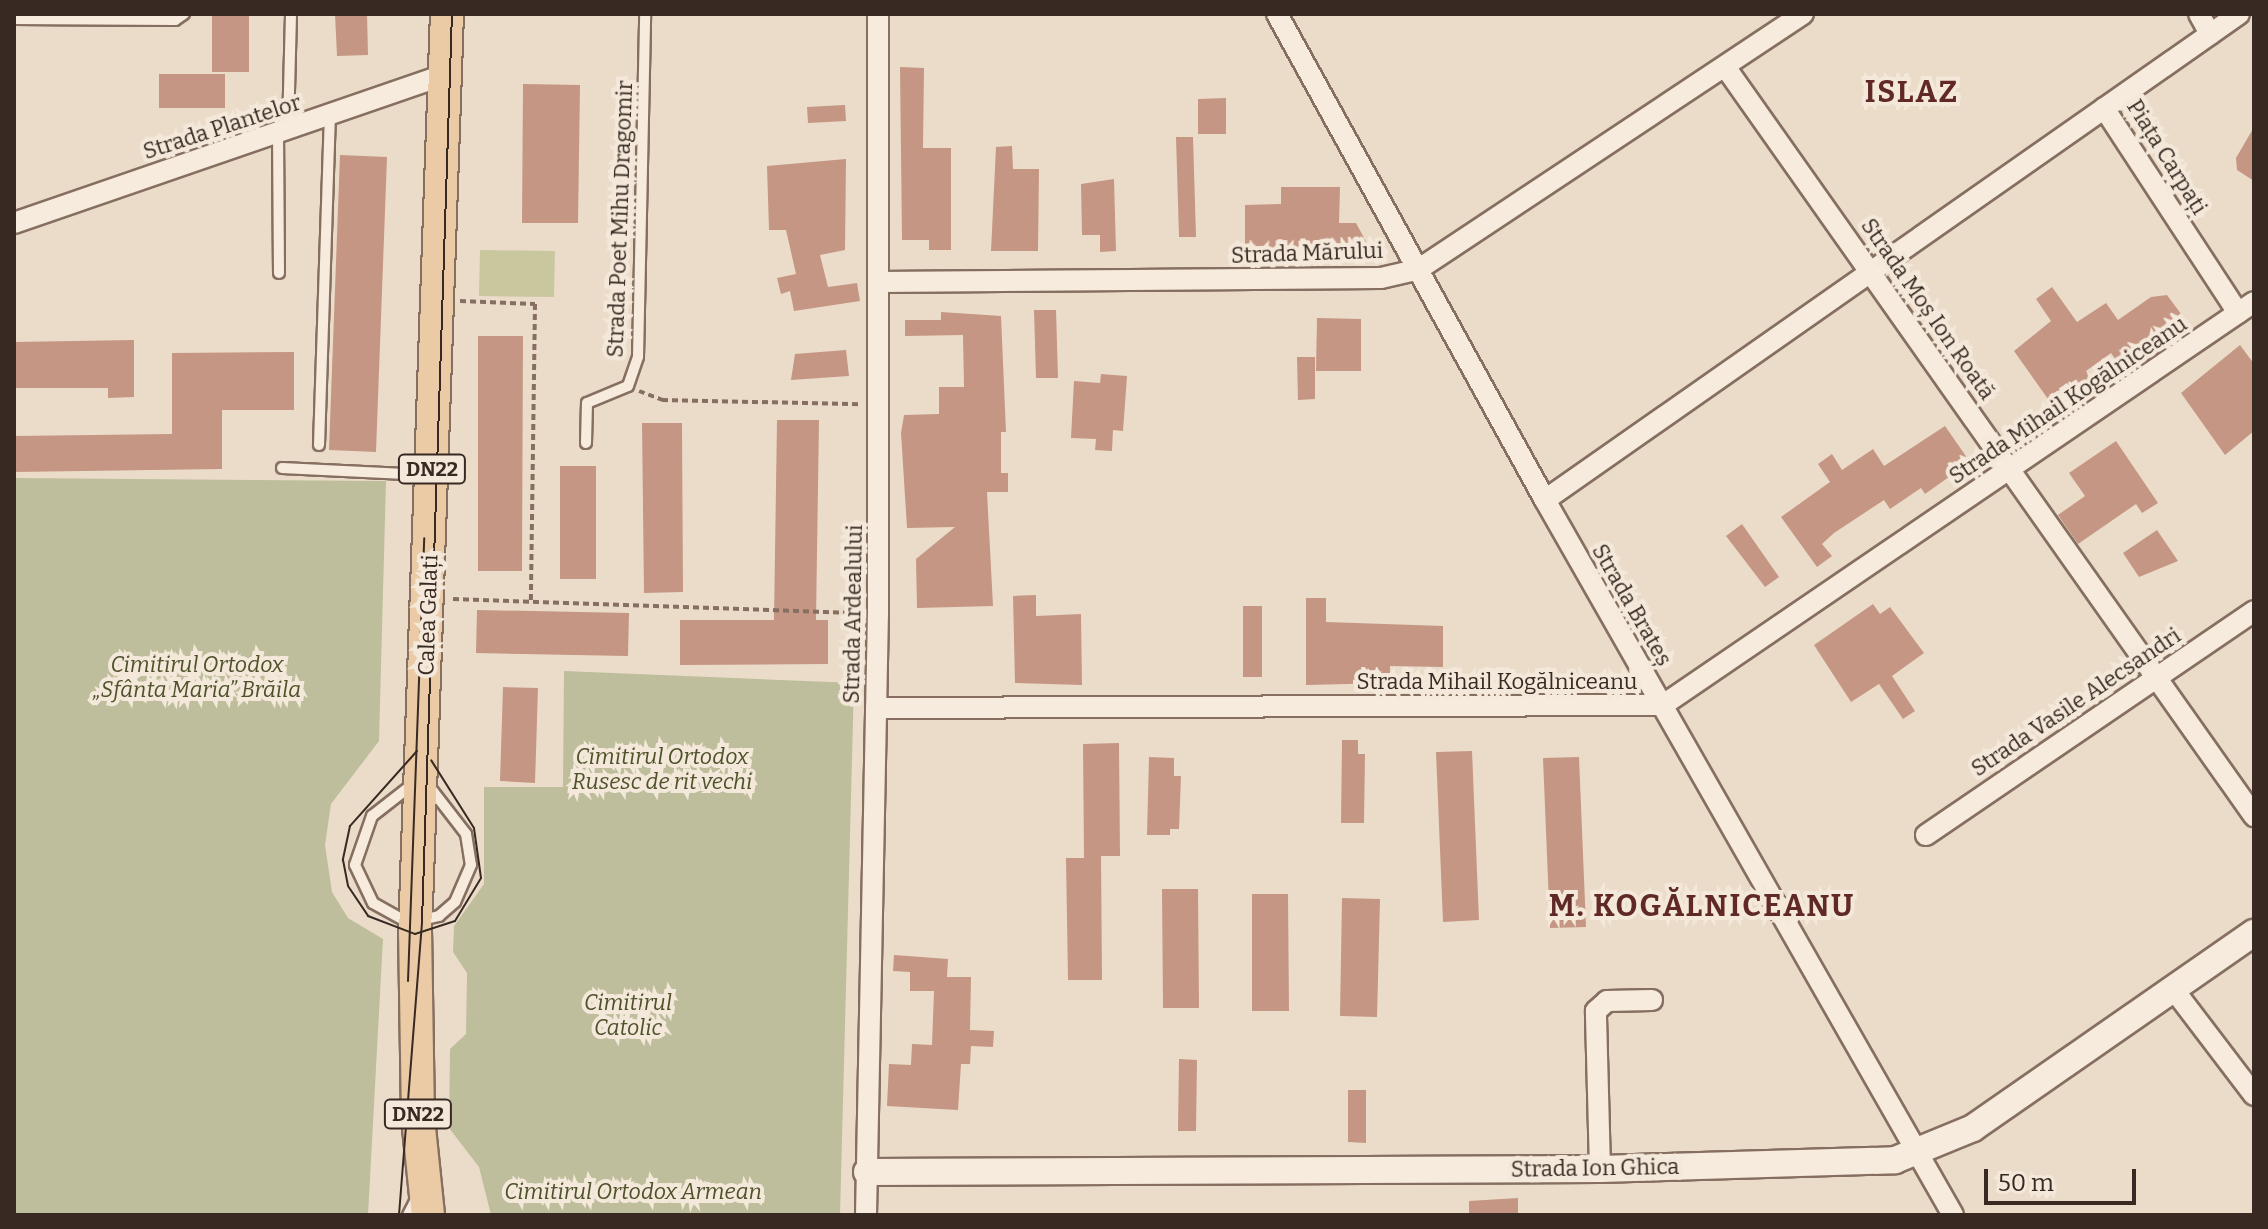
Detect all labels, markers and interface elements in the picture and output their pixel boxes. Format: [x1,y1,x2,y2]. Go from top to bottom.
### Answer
district label: ISLAZ [1865,74,1959,110]
street label: Strada Poet Mihu Dragomir [602,80,638,358]
street label: Strada Plantelor [140,89,304,165]
street label: Piața Carpați [2121,95,2213,219]
street label: Strada Moș Ion Roată [1856,213,2000,405]
street label: Strada Mărului [1230,237,1384,269]
street label: Strada Mihail Kogălniceanu [1944,310,2192,490]
road number: DN22 [396,453,468,485]
street label: Strada Ardealului [838,524,868,704]
street label: Strada Brateș [1586,539,1678,671]
street label: Calea Galați [413,554,443,676]
street label: Strada Vasile Alecsandri [1966,622,2186,782]
park label: Cimitirul Ortodox „Sfânta Maria” Brăila [93,651,301,702]
street label: Strada Mihail Kogălniceanu [1356,669,1638,695]
park label: Cimitirul Ortodox Rusesc de rit vechi [572,743,752,794]
district label: M. KOGĂLNICEANU [1549,888,1855,924]
park label: Cimitirul Catolic [584,989,672,1040]
road number: DN22 [382,1098,454,1130]
street label: Strada Ion Ghica [1510,1153,1680,1183]
scale bar [1988,1153,2140,1203]
text: 50 m [1998,1169,2054,1197]
park label: Cimitirul Ortodox Armean [504,1179,762,1205]

